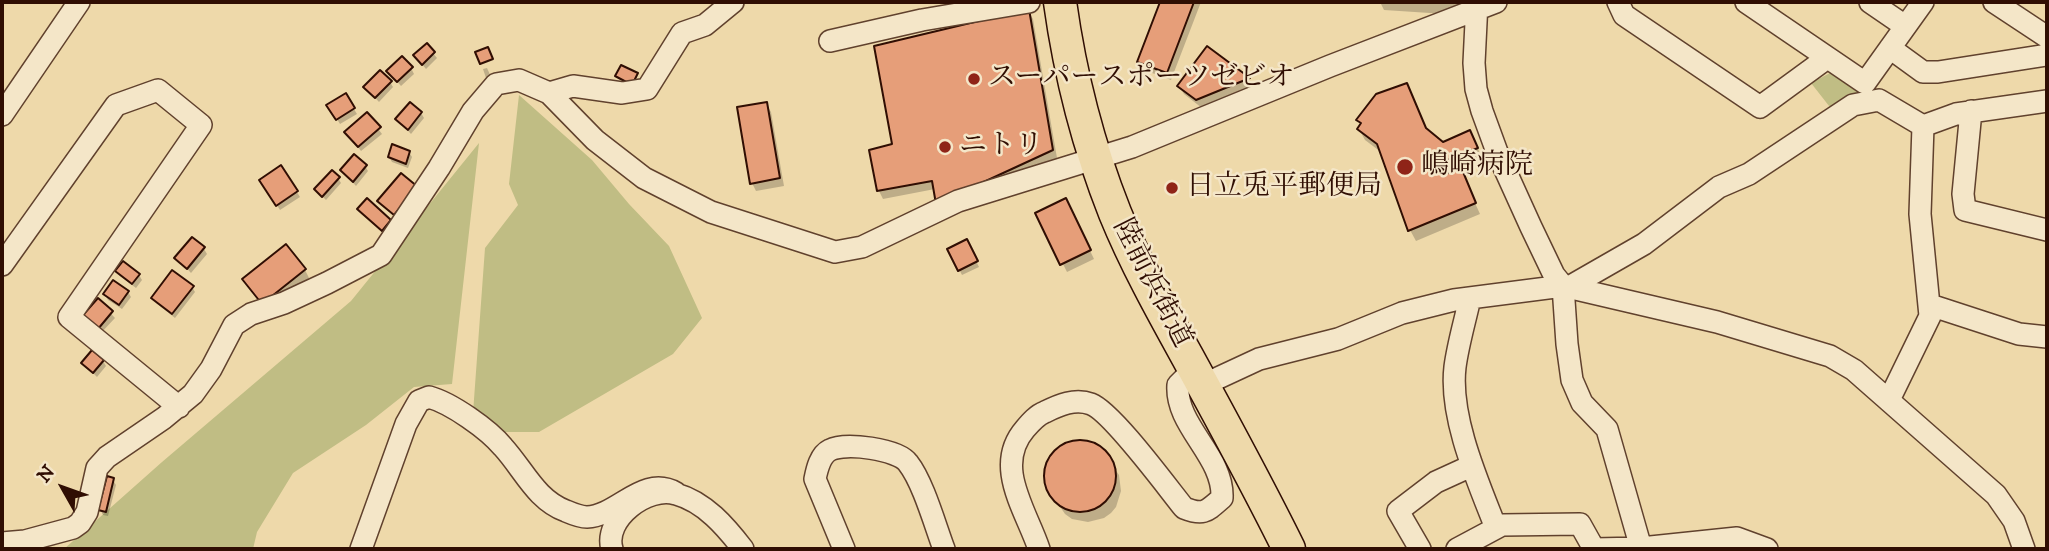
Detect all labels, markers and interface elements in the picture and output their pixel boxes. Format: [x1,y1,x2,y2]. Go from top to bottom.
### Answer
place label: スーパースポーツゼビオ [988,62,1295,96]
marker: スーパースポーツゼビオ [966,71,982,87]
place label: ニトリ [959,130,1043,164]
marker: ニトリ [937,139,953,155]
place label: 嶋崎病院 [1421,150,1533,184]
marker: 嶋崎病院 [1395,157,1415,177]
place label: 日立兎平郵便局 [1186,171,1382,205]
marker: 日立兎平郵便局 [1164,180,1180,196]
street label: 陸前浜街道 [1104,214,1198,354]
north arrow [28,453,98,523]
text: N [33,461,60,488]

